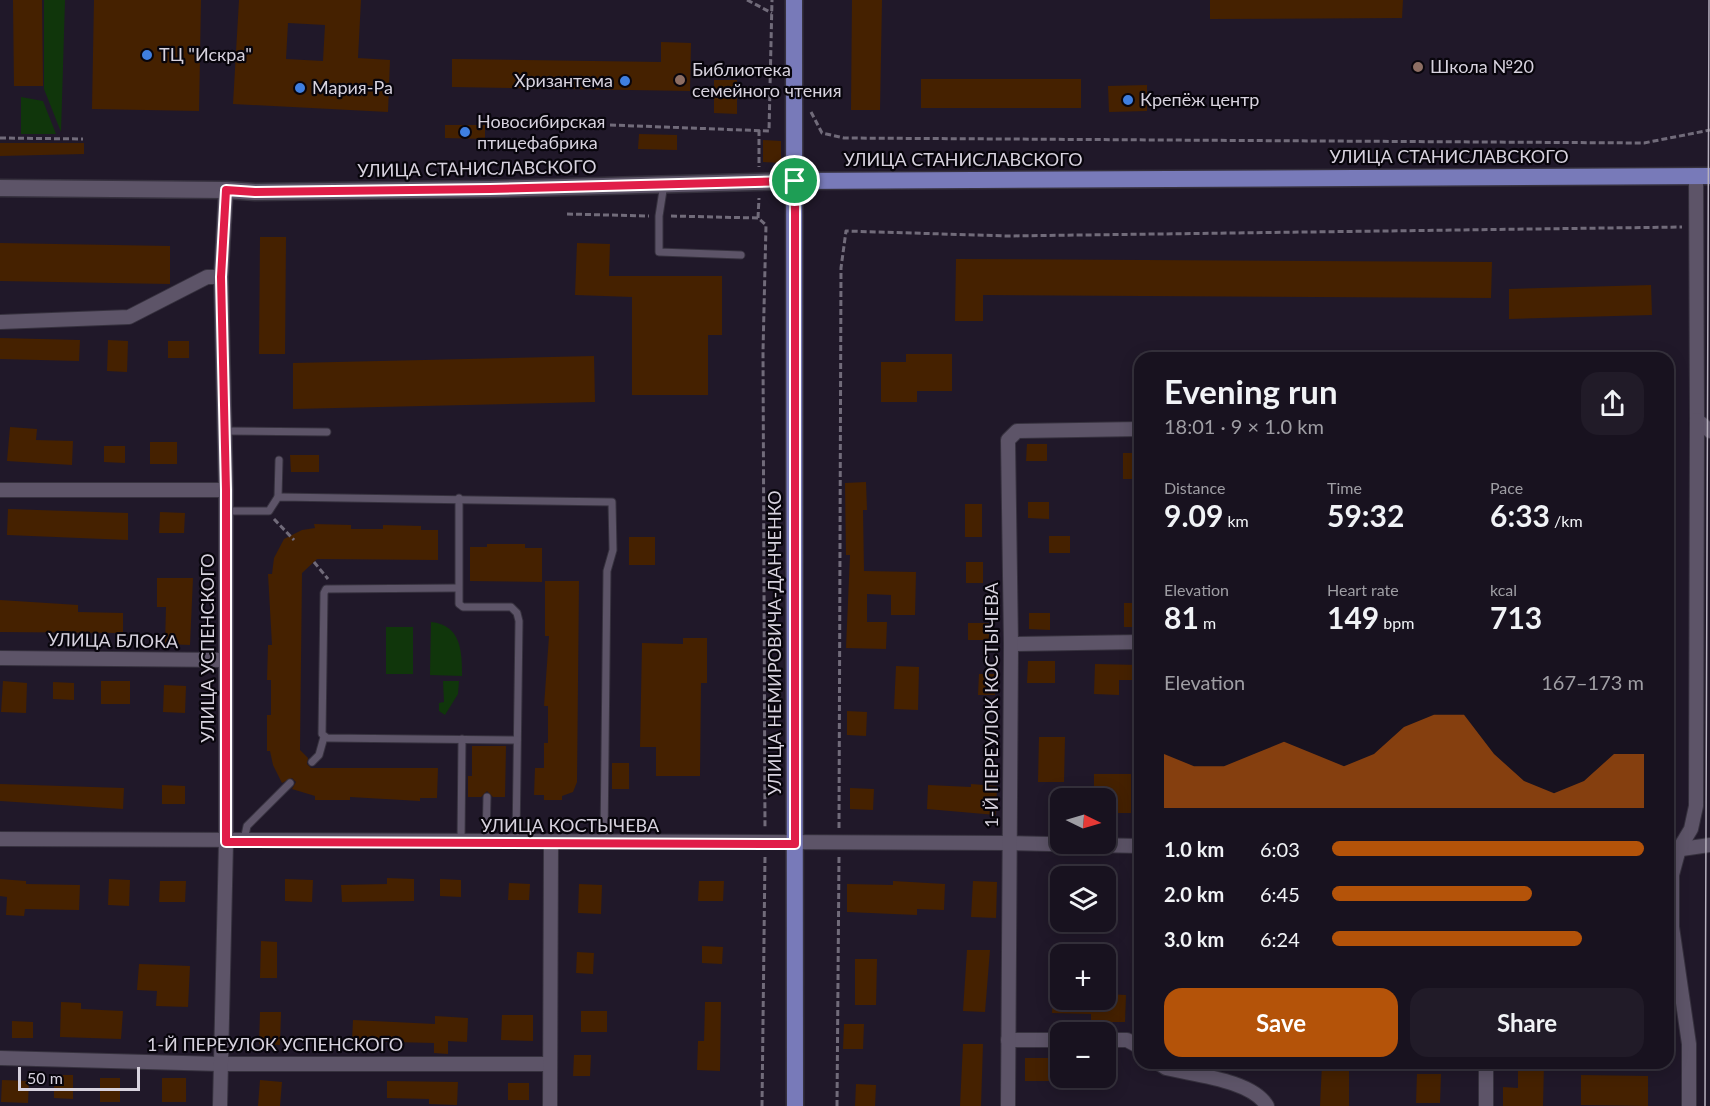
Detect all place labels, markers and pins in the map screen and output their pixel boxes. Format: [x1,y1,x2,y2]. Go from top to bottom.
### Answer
place label: ТЦ "Искра" [159,43,252,65]
marker: ТЦ "Искра" [140,48,154,62]
place label: Школа №20 [1430,55,1534,77]
place label: Библиотека семейного чтения [692,58,842,101]
marker: Школа №20 [1411,60,1425,74]
place label: Хризантема [514,69,613,91]
marker: Библиотека семейного чтения [673,73,687,87]
marker: Хризантема [618,74,632,88]
place label: Мария-Ра [312,76,393,98]
marker: Мария-Ра [293,81,307,95]
place label: Крепёж центр [1140,88,1259,110]
marker: Крепёж центр [1121,93,1135,107]
place label: Новосибирская птицефабрика [477,110,605,153]
marker: Новосибирская птицефабрика [458,125,472,139]
pin [769,155,820,206]

